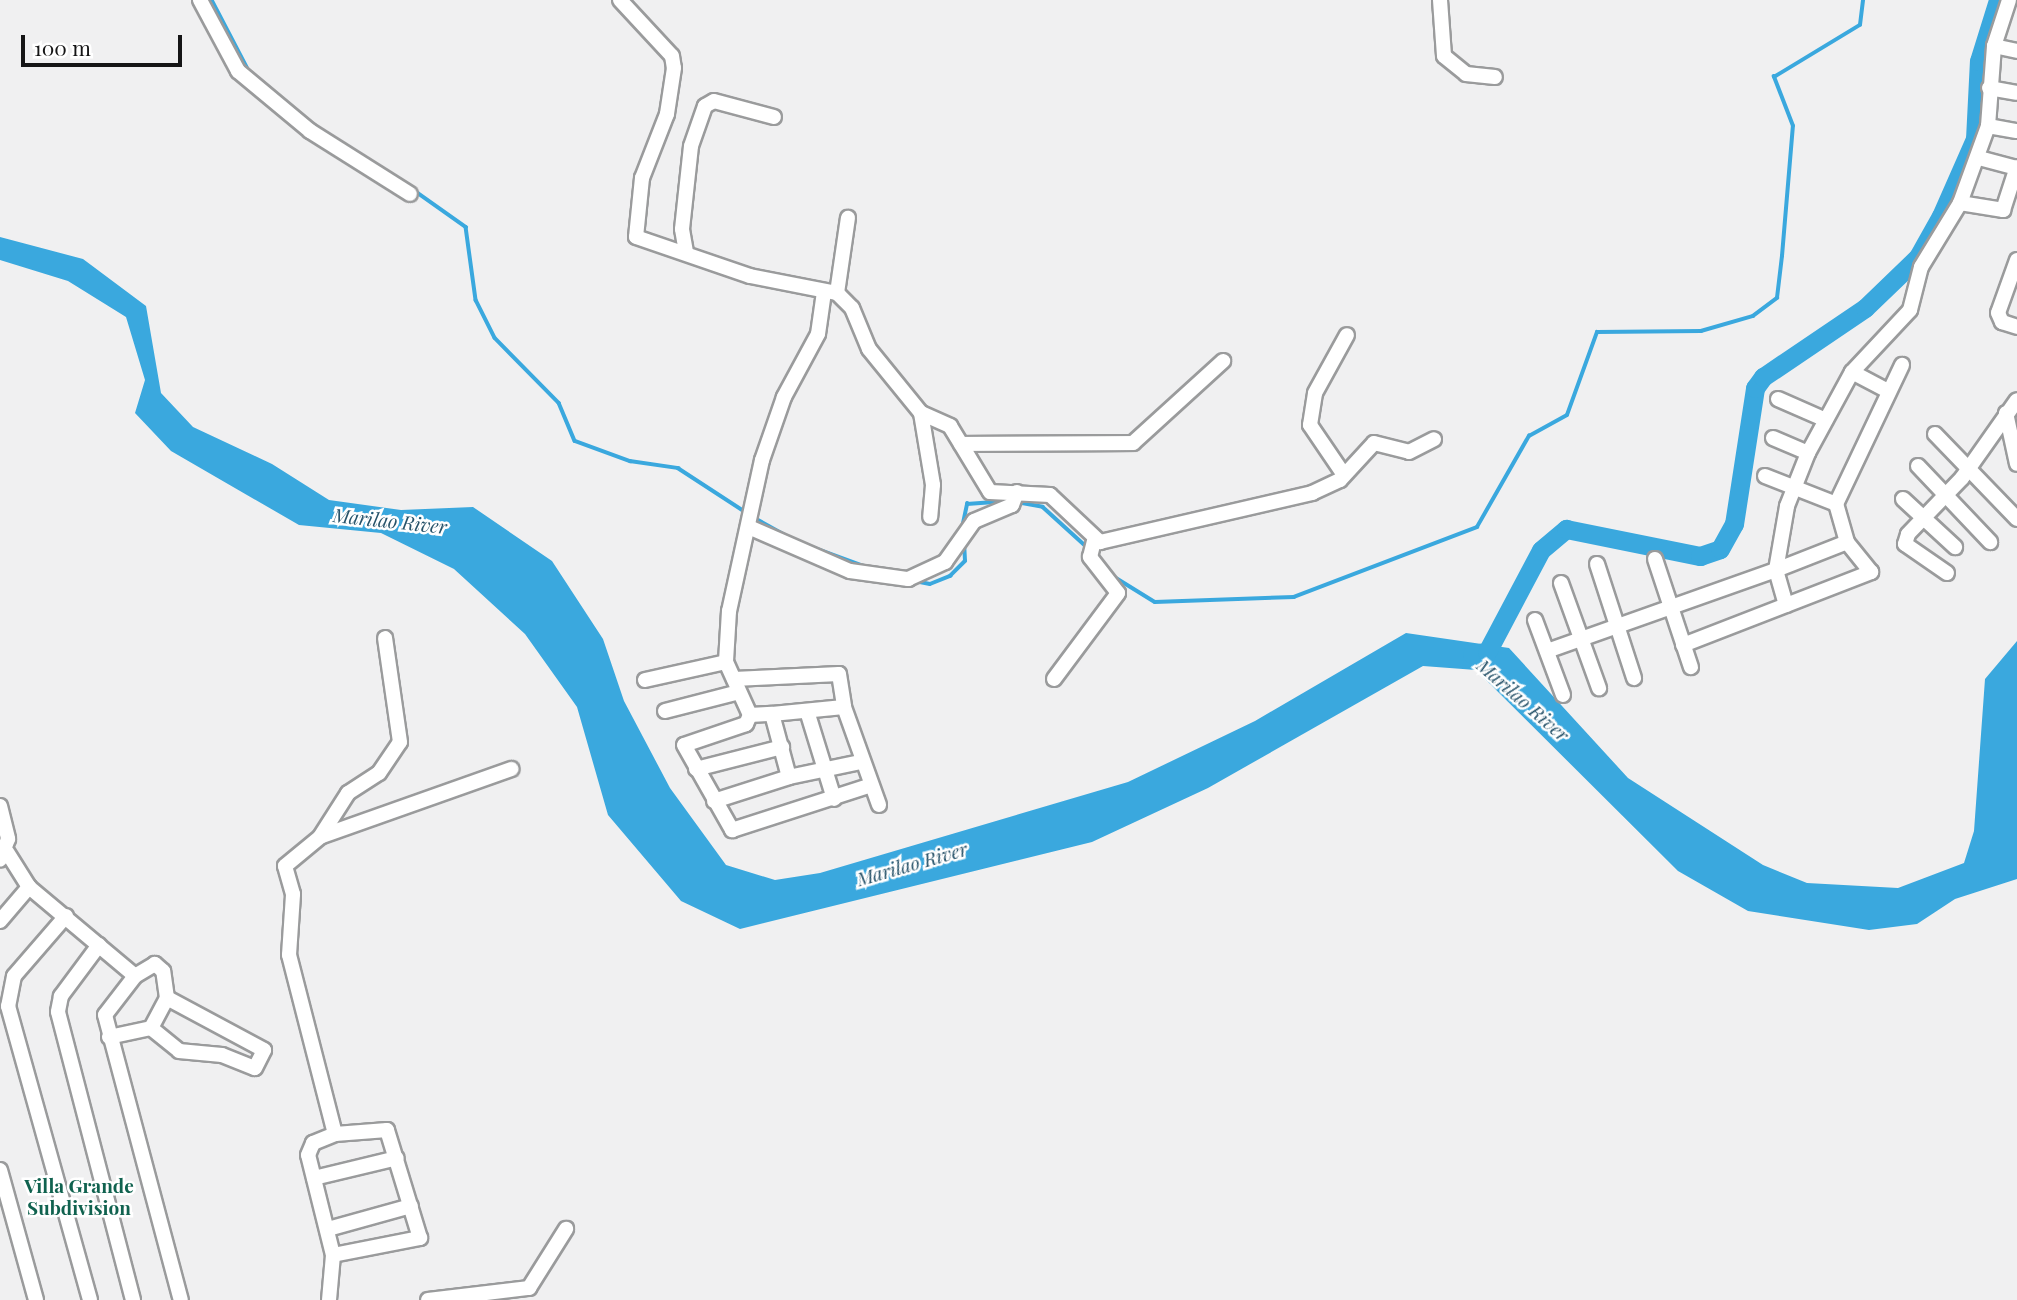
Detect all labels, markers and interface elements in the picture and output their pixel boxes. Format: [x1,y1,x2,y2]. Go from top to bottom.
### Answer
scale bar [24,21,186,65]
text: 100 m [34,33,91,61]
water label: Marilao River [332,504,448,538]
water label: Marilao River [1472,654,1574,746]
water label: Marilao River [854,837,970,891]
district label: Villa Grande Subdivision [24,1175,134,1219]

